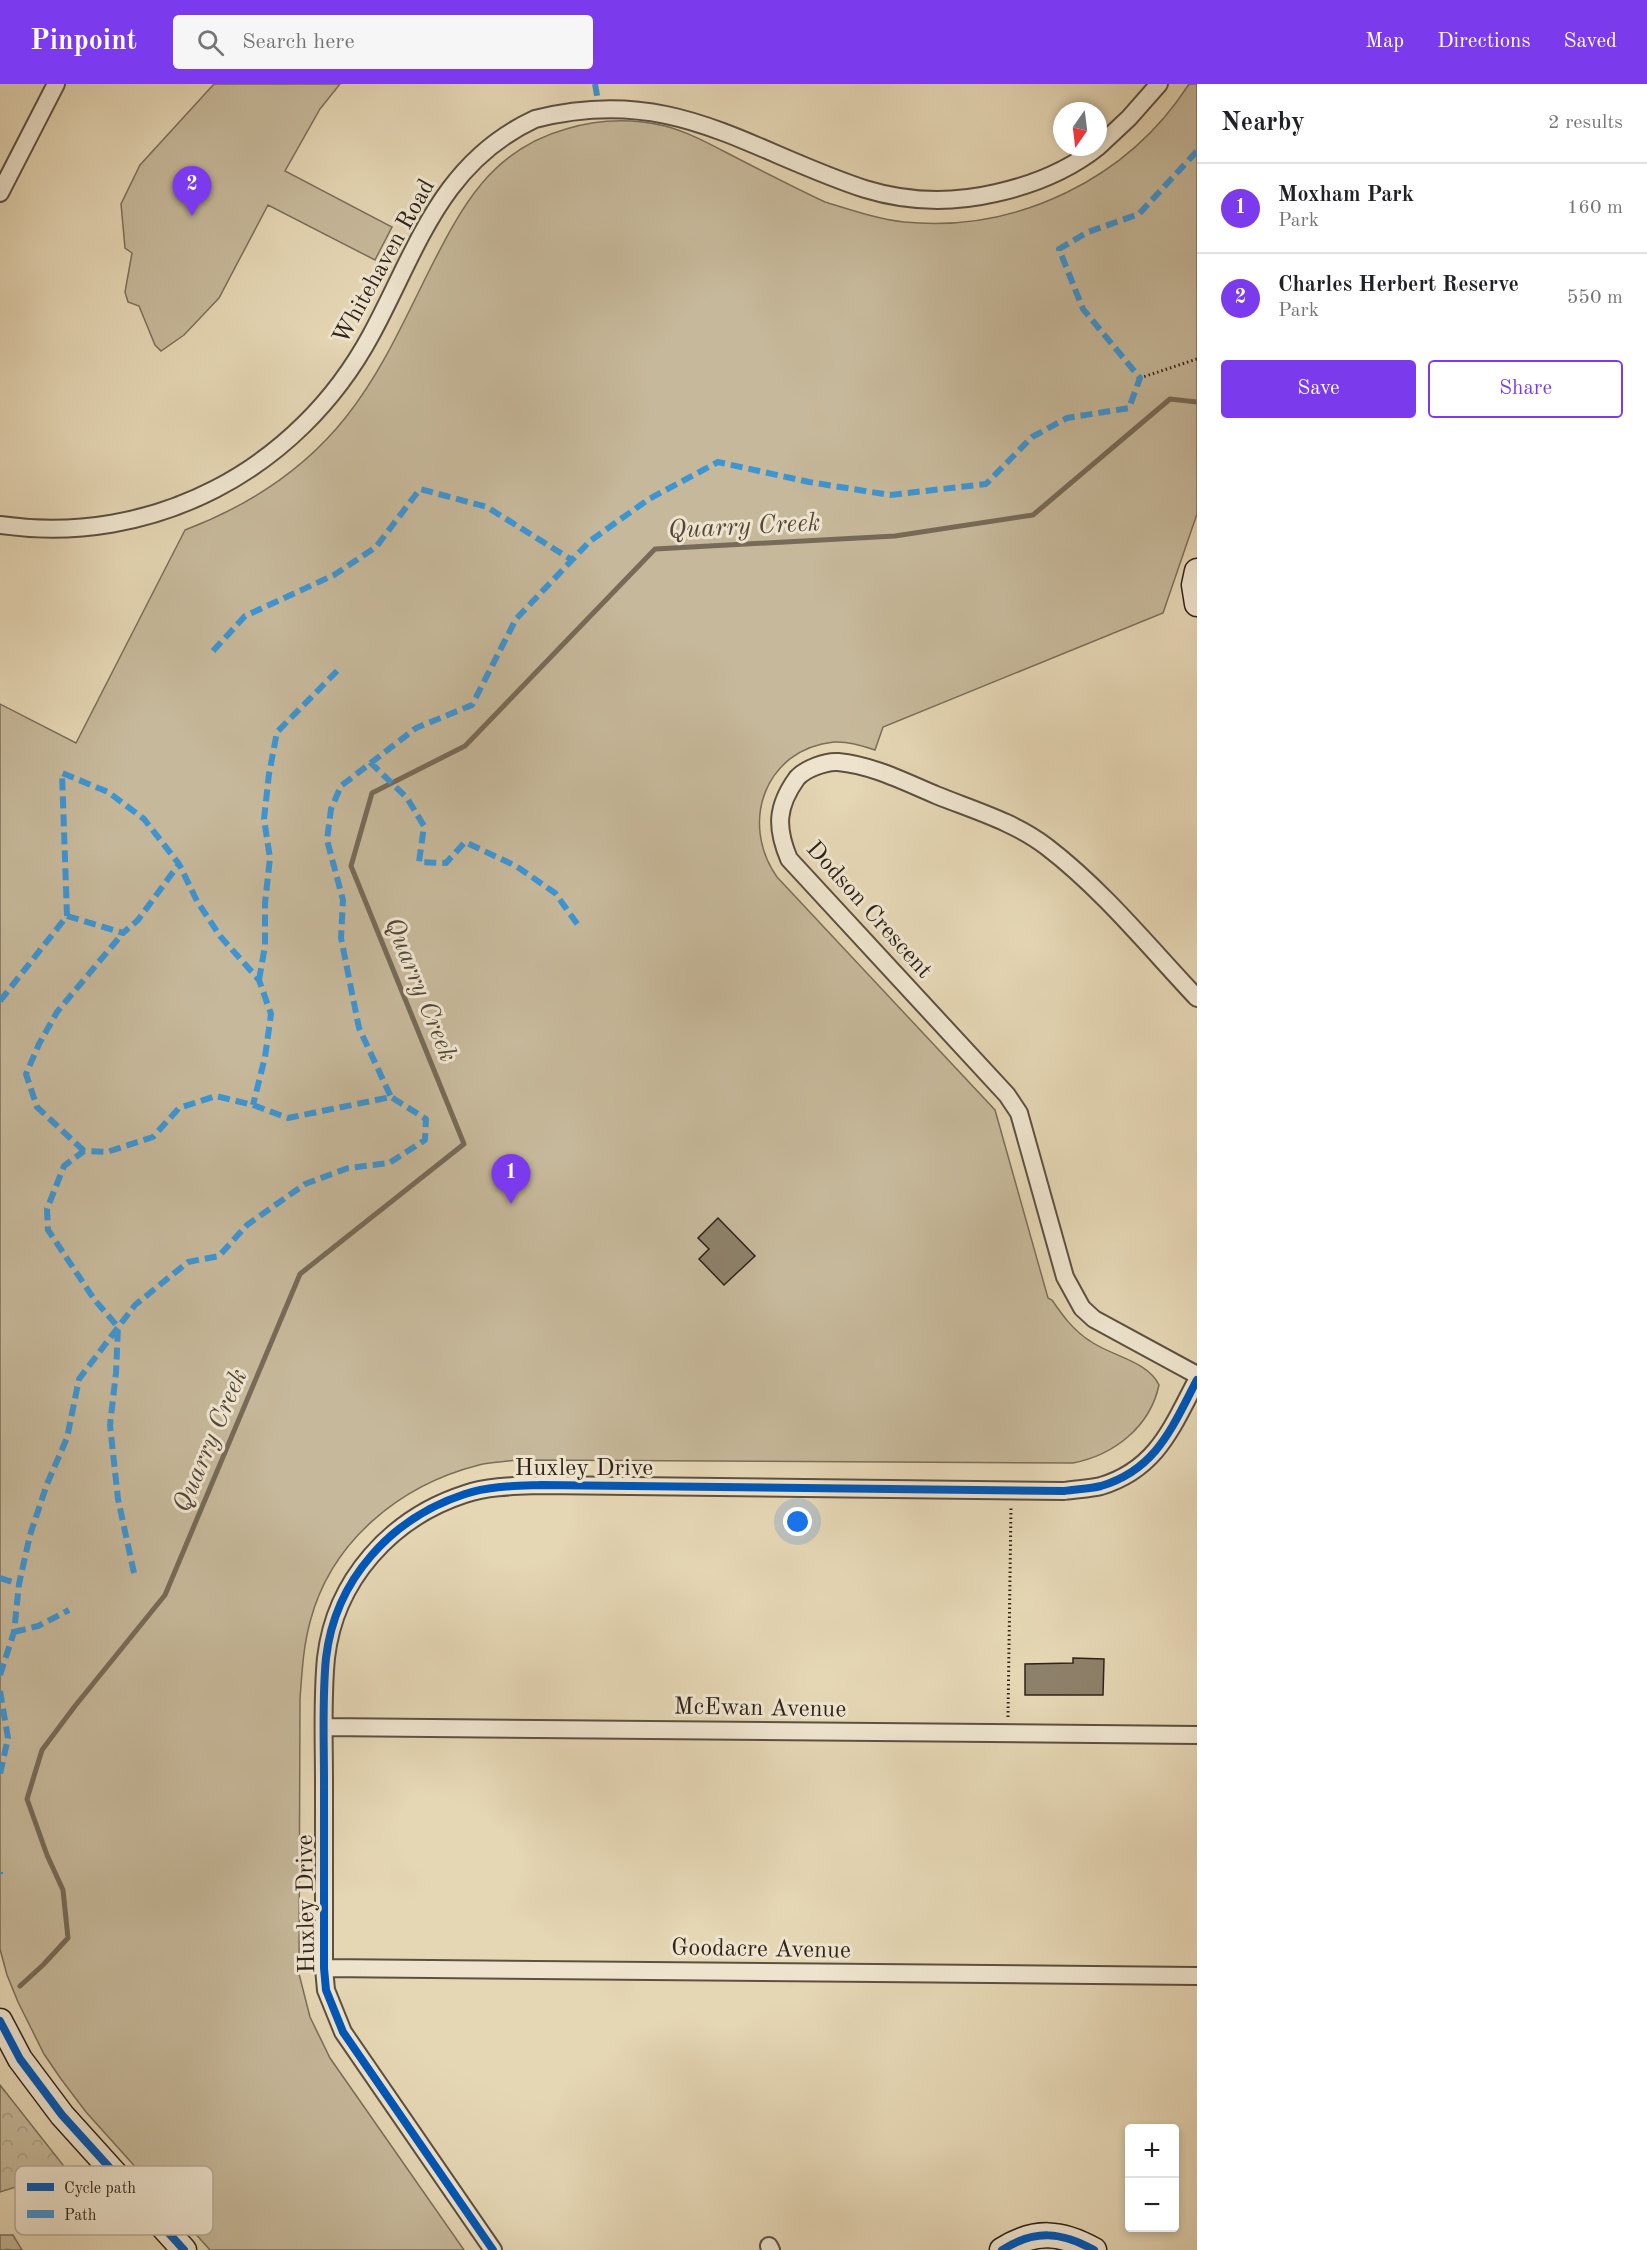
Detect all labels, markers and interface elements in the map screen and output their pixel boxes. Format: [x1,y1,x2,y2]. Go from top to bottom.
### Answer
search box [173,15,593,69]
icon: search [194,26,227,59]
text: Pinpoint [30,28,137,56]
text: Search here [242,31,355,53]
text: Map [1365,31,1404,52]
text: Directions [1437,31,1531,52]
text: Saved [1564,31,1617,52]
north arrow [1053,102,1107,156]
text: Nearby [1221,110,1305,136]
text: 2 results [1548,113,1623,133]
pin: 2 [172,166,212,216]
street label: Whitehaven Road [330,175,440,348]
text: Moxham Park [1278,184,1414,206]
text: 1 [1235,198,1246,218]
text: 160 m [1567,198,1623,218]
text: Park [1278,211,1319,231]
text: Charles Herbert Reserve [1278,274,1519,296]
text: 2 [1235,288,1246,308]
text: 550 m [1567,288,1623,308]
text: Park [1278,301,1319,321]
button: Save [1221,360,1416,418]
button: Share [1428,360,1623,418]
water label: Quarry Creek [667,510,821,544]
street label: Dodson Crescent [801,837,936,984]
water label: Quarry Creek [379,914,461,1065]
pin: 1 [492,1154,530,1204]
water label: Quarry Creek [169,1365,253,1516]
street label: Huxley Drive [515,1457,653,1481]
your location [783,1507,812,1536]
street label: McEwan Avenue [673,1695,847,1723]
street label: Huxley Drive [294,1834,320,1974]
street label: Goodacre Avenue [671,1936,851,1964]
map controls [1125,2124,1179,2232]
button: + [1125,2124,1179,2178]
legend [15,2166,213,2235]
button: − [1125,2178,1179,2232]
text: Cycle path [64,2181,136,2197]
text: Path [64,2208,97,2224]

